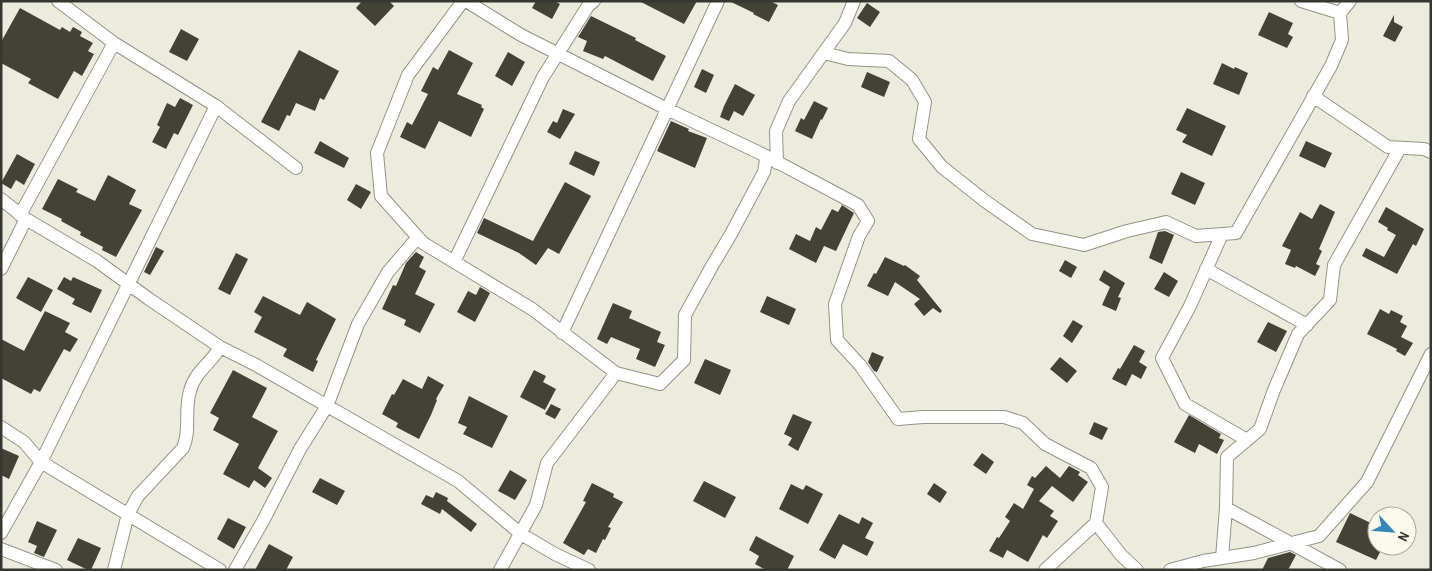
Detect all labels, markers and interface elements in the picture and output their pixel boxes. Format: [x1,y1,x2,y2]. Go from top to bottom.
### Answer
north arrow [1367,506,1417,556]
text: N [1394,529,1414,544]

